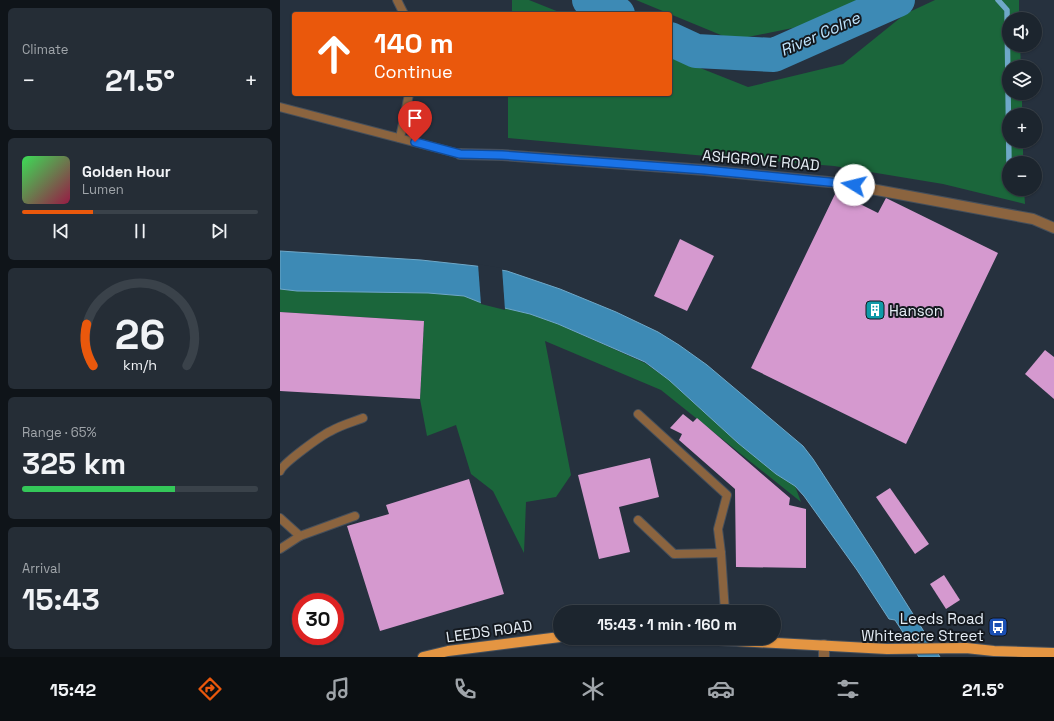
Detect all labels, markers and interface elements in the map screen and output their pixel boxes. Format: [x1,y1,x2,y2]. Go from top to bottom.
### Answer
water label: River Colne [777,7,864,61]
map controls [1002,12,1042,196]
button: sound [1002,12,1042,52]
text: 140 m [374,25,454,61]
icon: ahead [308,28,360,80]
text: Climate [22,41,68,58]
text: Continue [374,60,453,83]
button: layers [1002,60,1042,100]
text: 21.5° [105,61,175,100]
text: − [22,66,36,94]
text: + [244,66,258,94]
pin [398,101,432,142]
icon: arrive [404,107,426,129]
button: + [1002,108,1042,148]
street label: ASHGROVE ROAD [701,145,821,175]
button: − [1002,156,1042,196]
text: Golden Hour [82,162,171,181]
position arrow [833,164,875,206]
text: Lumen [82,181,124,198]
icon: previous [50,220,72,242]
icon: pause [129,220,151,242]
icon: next [208,220,230,242]
building icon: Hanson [864,299,886,321]
place label: Hanson [889,301,943,320]
text: 26 [115,308,165,361]
text: km/h [123,356,157,374]
text: Range · 65% [22,424,97,441]
text: 325 km [22,444,126,483]
text: Arrival [22,560,61,577]
text: 15:43 [22,580,100,619]
speed limit sign: 30 [292,593,344,645]
place label: Leeds Road Whiteacre Street [861,609,984,645]
text: 15:43 · 1 min · 160 m [597,615,737,634]
street label: LEEDS ROAD [445,616,533,646]
bus stop icon: Leeds Road Whiteacre Street [987,616,1009,638]
icon: directions [196,675,224,703]
icon: music [324,675,352,703]
icon: phone [451,675,479,703]
icon: climate [579,675,607,703]
icon: car [707,675,735,703]
icon: filters [834,675,862,703]
text: 15:42 [50,678,96,701]
text: 21.5° [962,678,1004,701]

